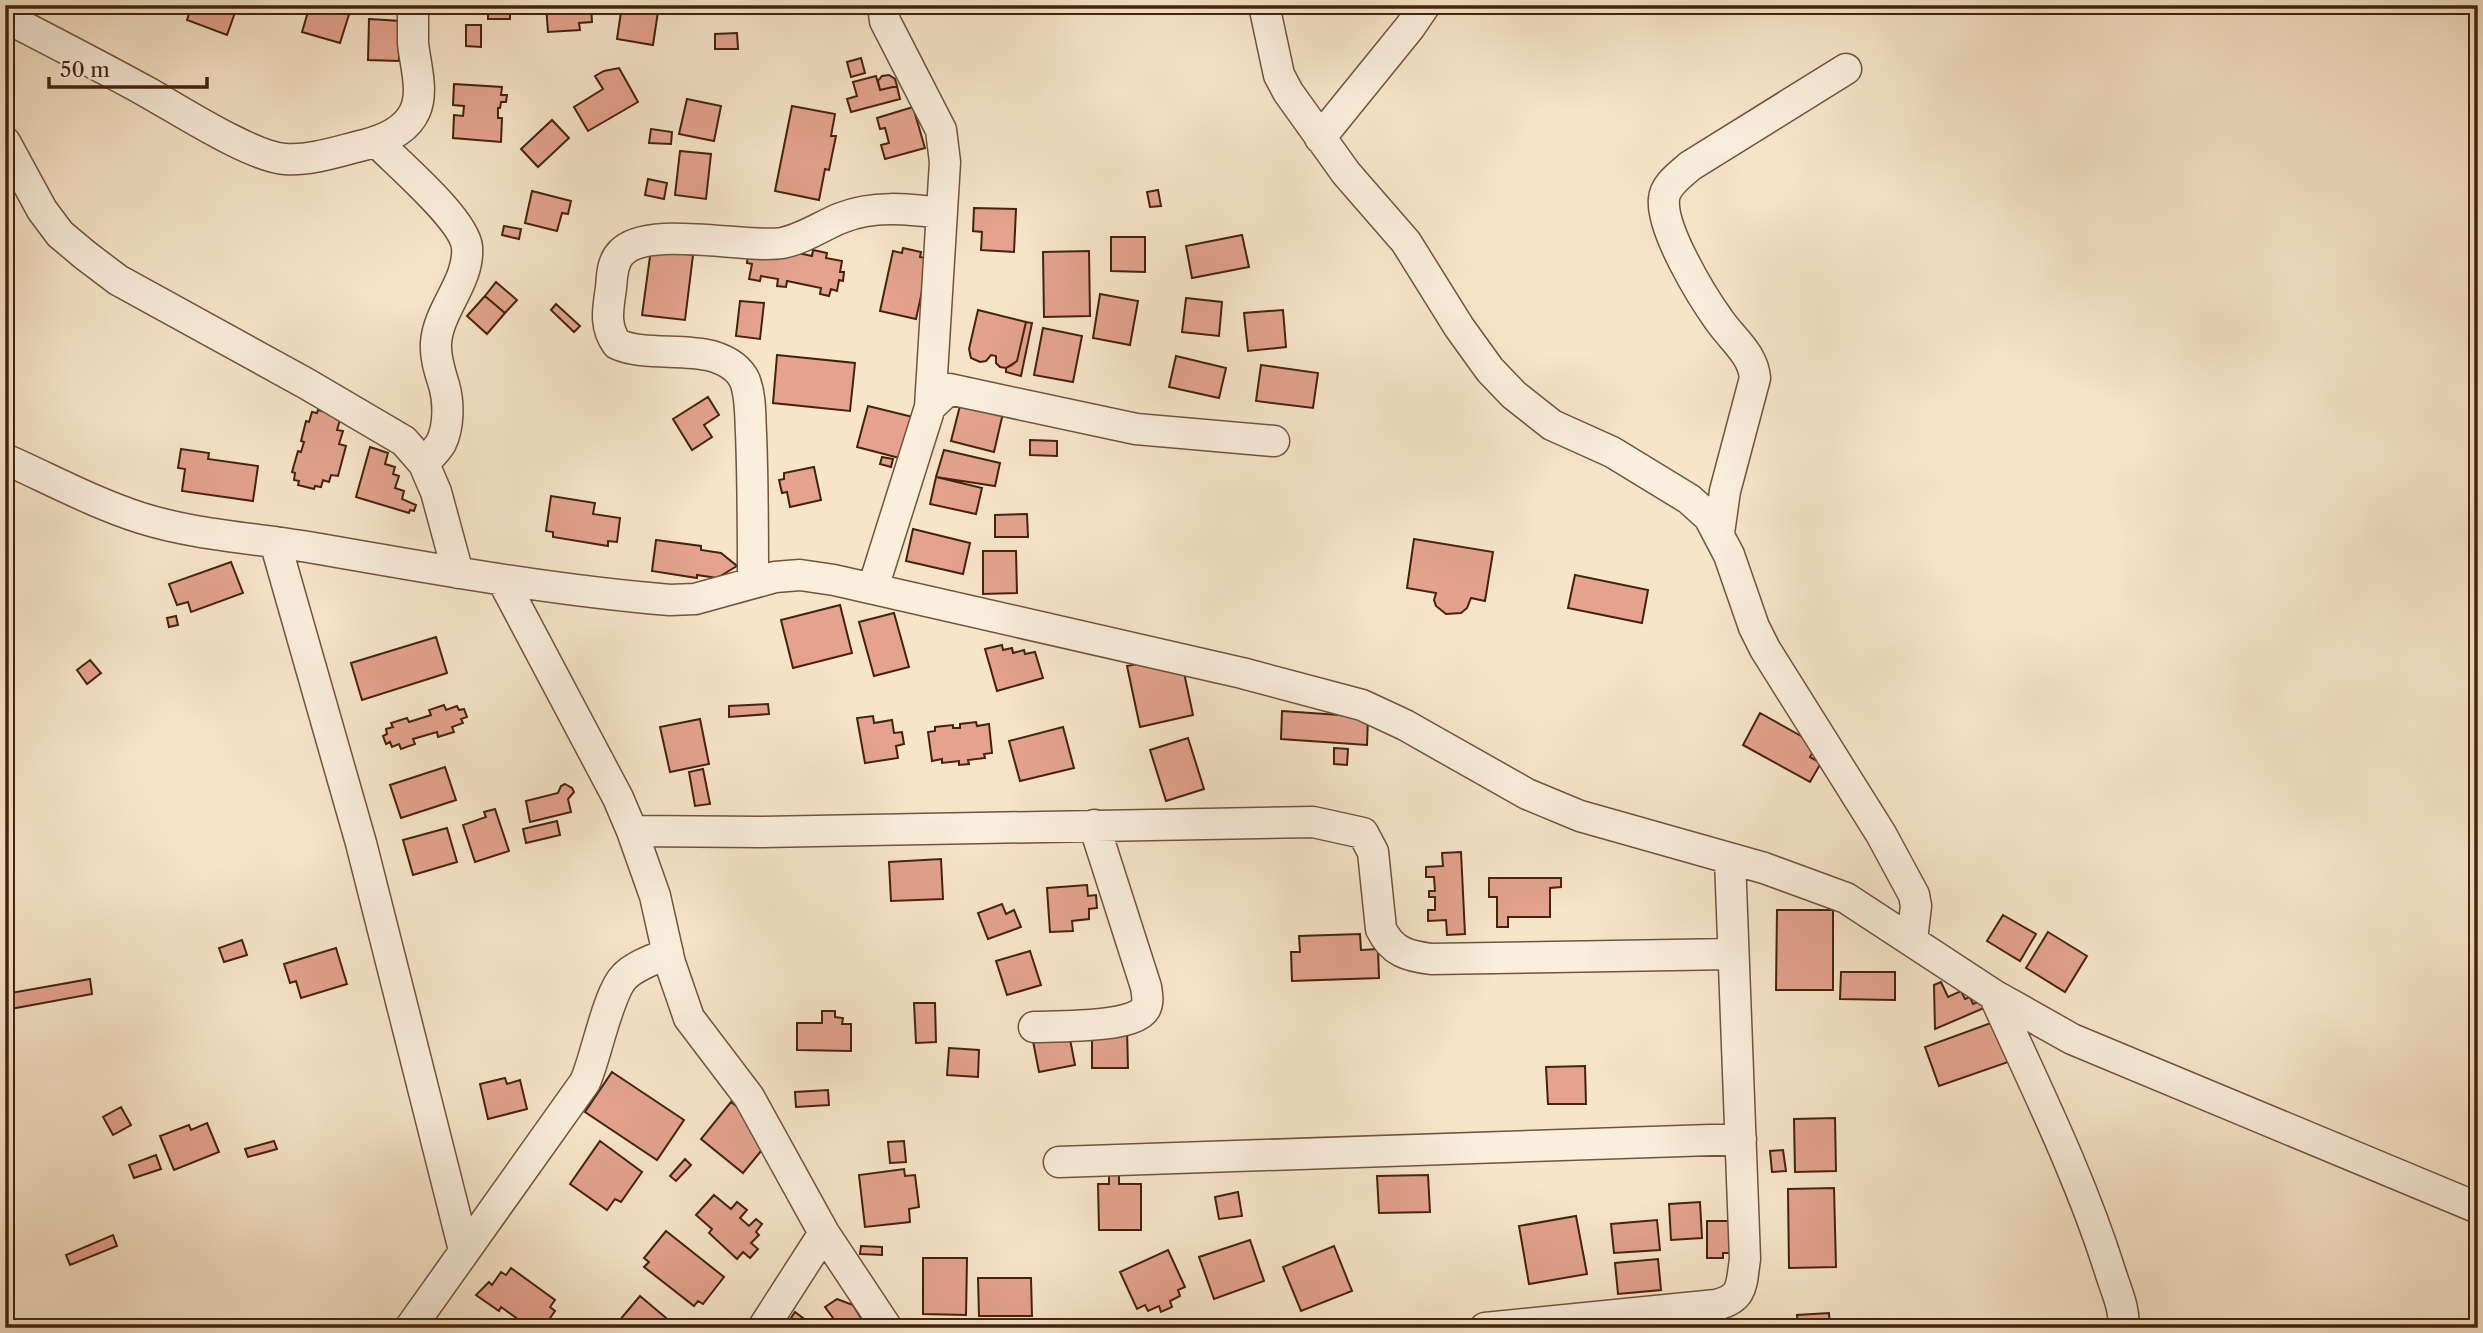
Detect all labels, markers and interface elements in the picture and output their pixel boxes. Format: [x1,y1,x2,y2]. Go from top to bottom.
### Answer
scale bar [49,46,206,90]
text: 50 m [60,57,110,82]

